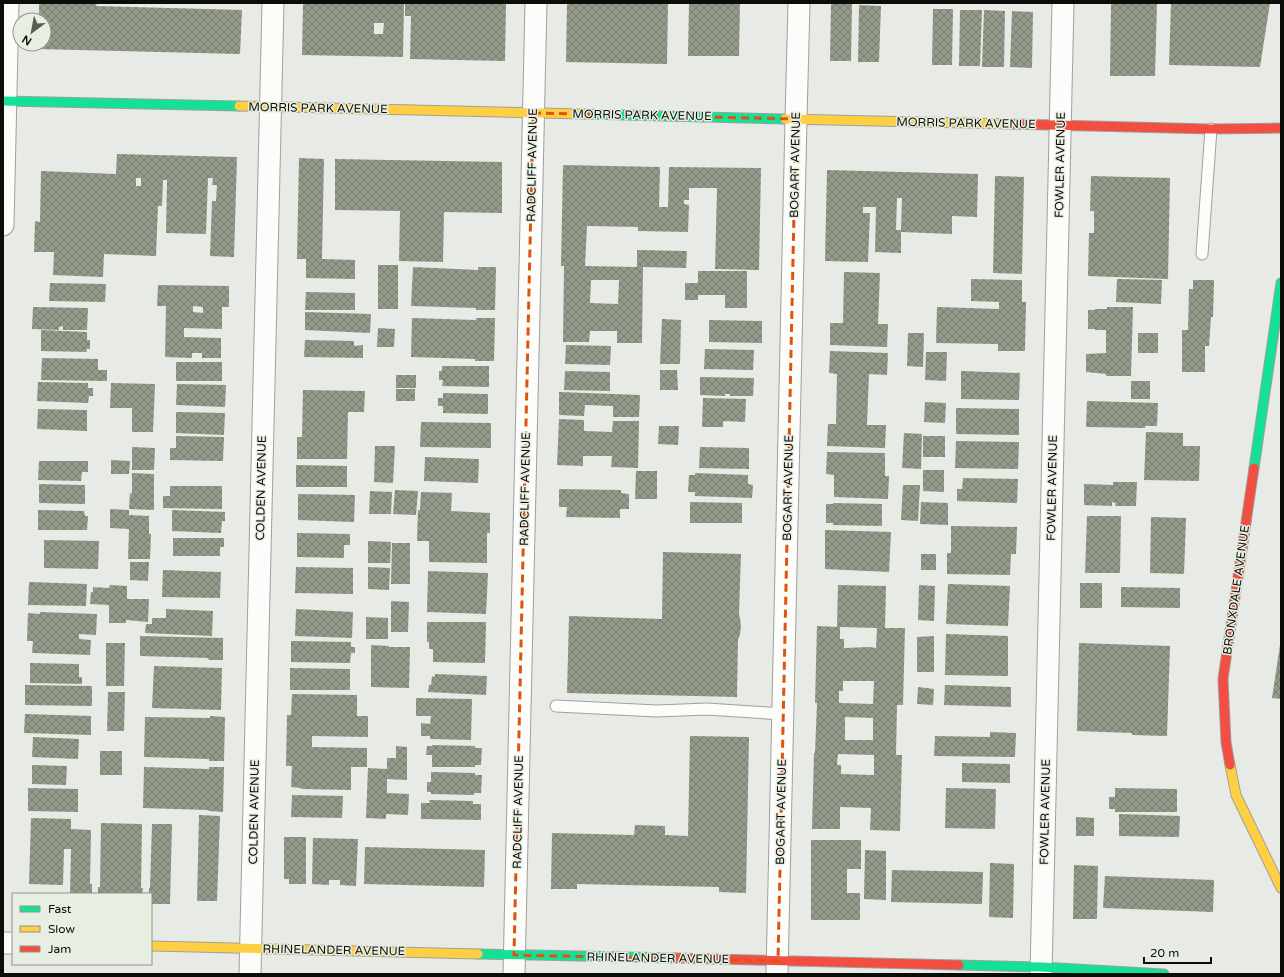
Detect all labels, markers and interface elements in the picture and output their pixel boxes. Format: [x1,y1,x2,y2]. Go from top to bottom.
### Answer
north arrow [12,12,52,52]
text: N [20,32,34,48]
street label: MORRIS PARK AVENUE [248,100,388,116]
street label: MORRIS PARK AVENUE [572,107,712,123]
street label: RADCLIFF AVENUE [524,108,540,222]
street label: BOGART AVENUE [787,112,803,218]
street label: FOWLER AVENUE [1052,112,1068,218]
street label: MORRIS PARK AVENUE [896,115,1036,131]
street label: RADCLIFF AVENUE [517,432,533,546]
street label: COLDEN AVENUE [253,435,269,541]
street label: BOGART AVENUE [780,435,796,541]
street label: FOWLER AVENUE [1044,435,1060,541]
street label: BRONXDALE AVENUE [1220,524,1252,656]
street label: RADCLIFF AVENUE [510,755,526,869]
street label: COLDEN AVENUE [246,759,262,865]
street label: BOGART AVENUE [773,759,789,865]
street label: FOWLER AVENUE [1037,759,1053,865]
legend [12,893,152,965]
text: Fast [48,902,72,916]
text: Slow [48,922,75,936]
scale bar [1144,939,1211,965]
text: Jam [48,942,71,956]
street label: RHINELANDER AVENUE [263,942,406,958]
text: 20 m [1150,946,1179,960]
street label: RHINELANDER AVENUE [587,950,730,966]

